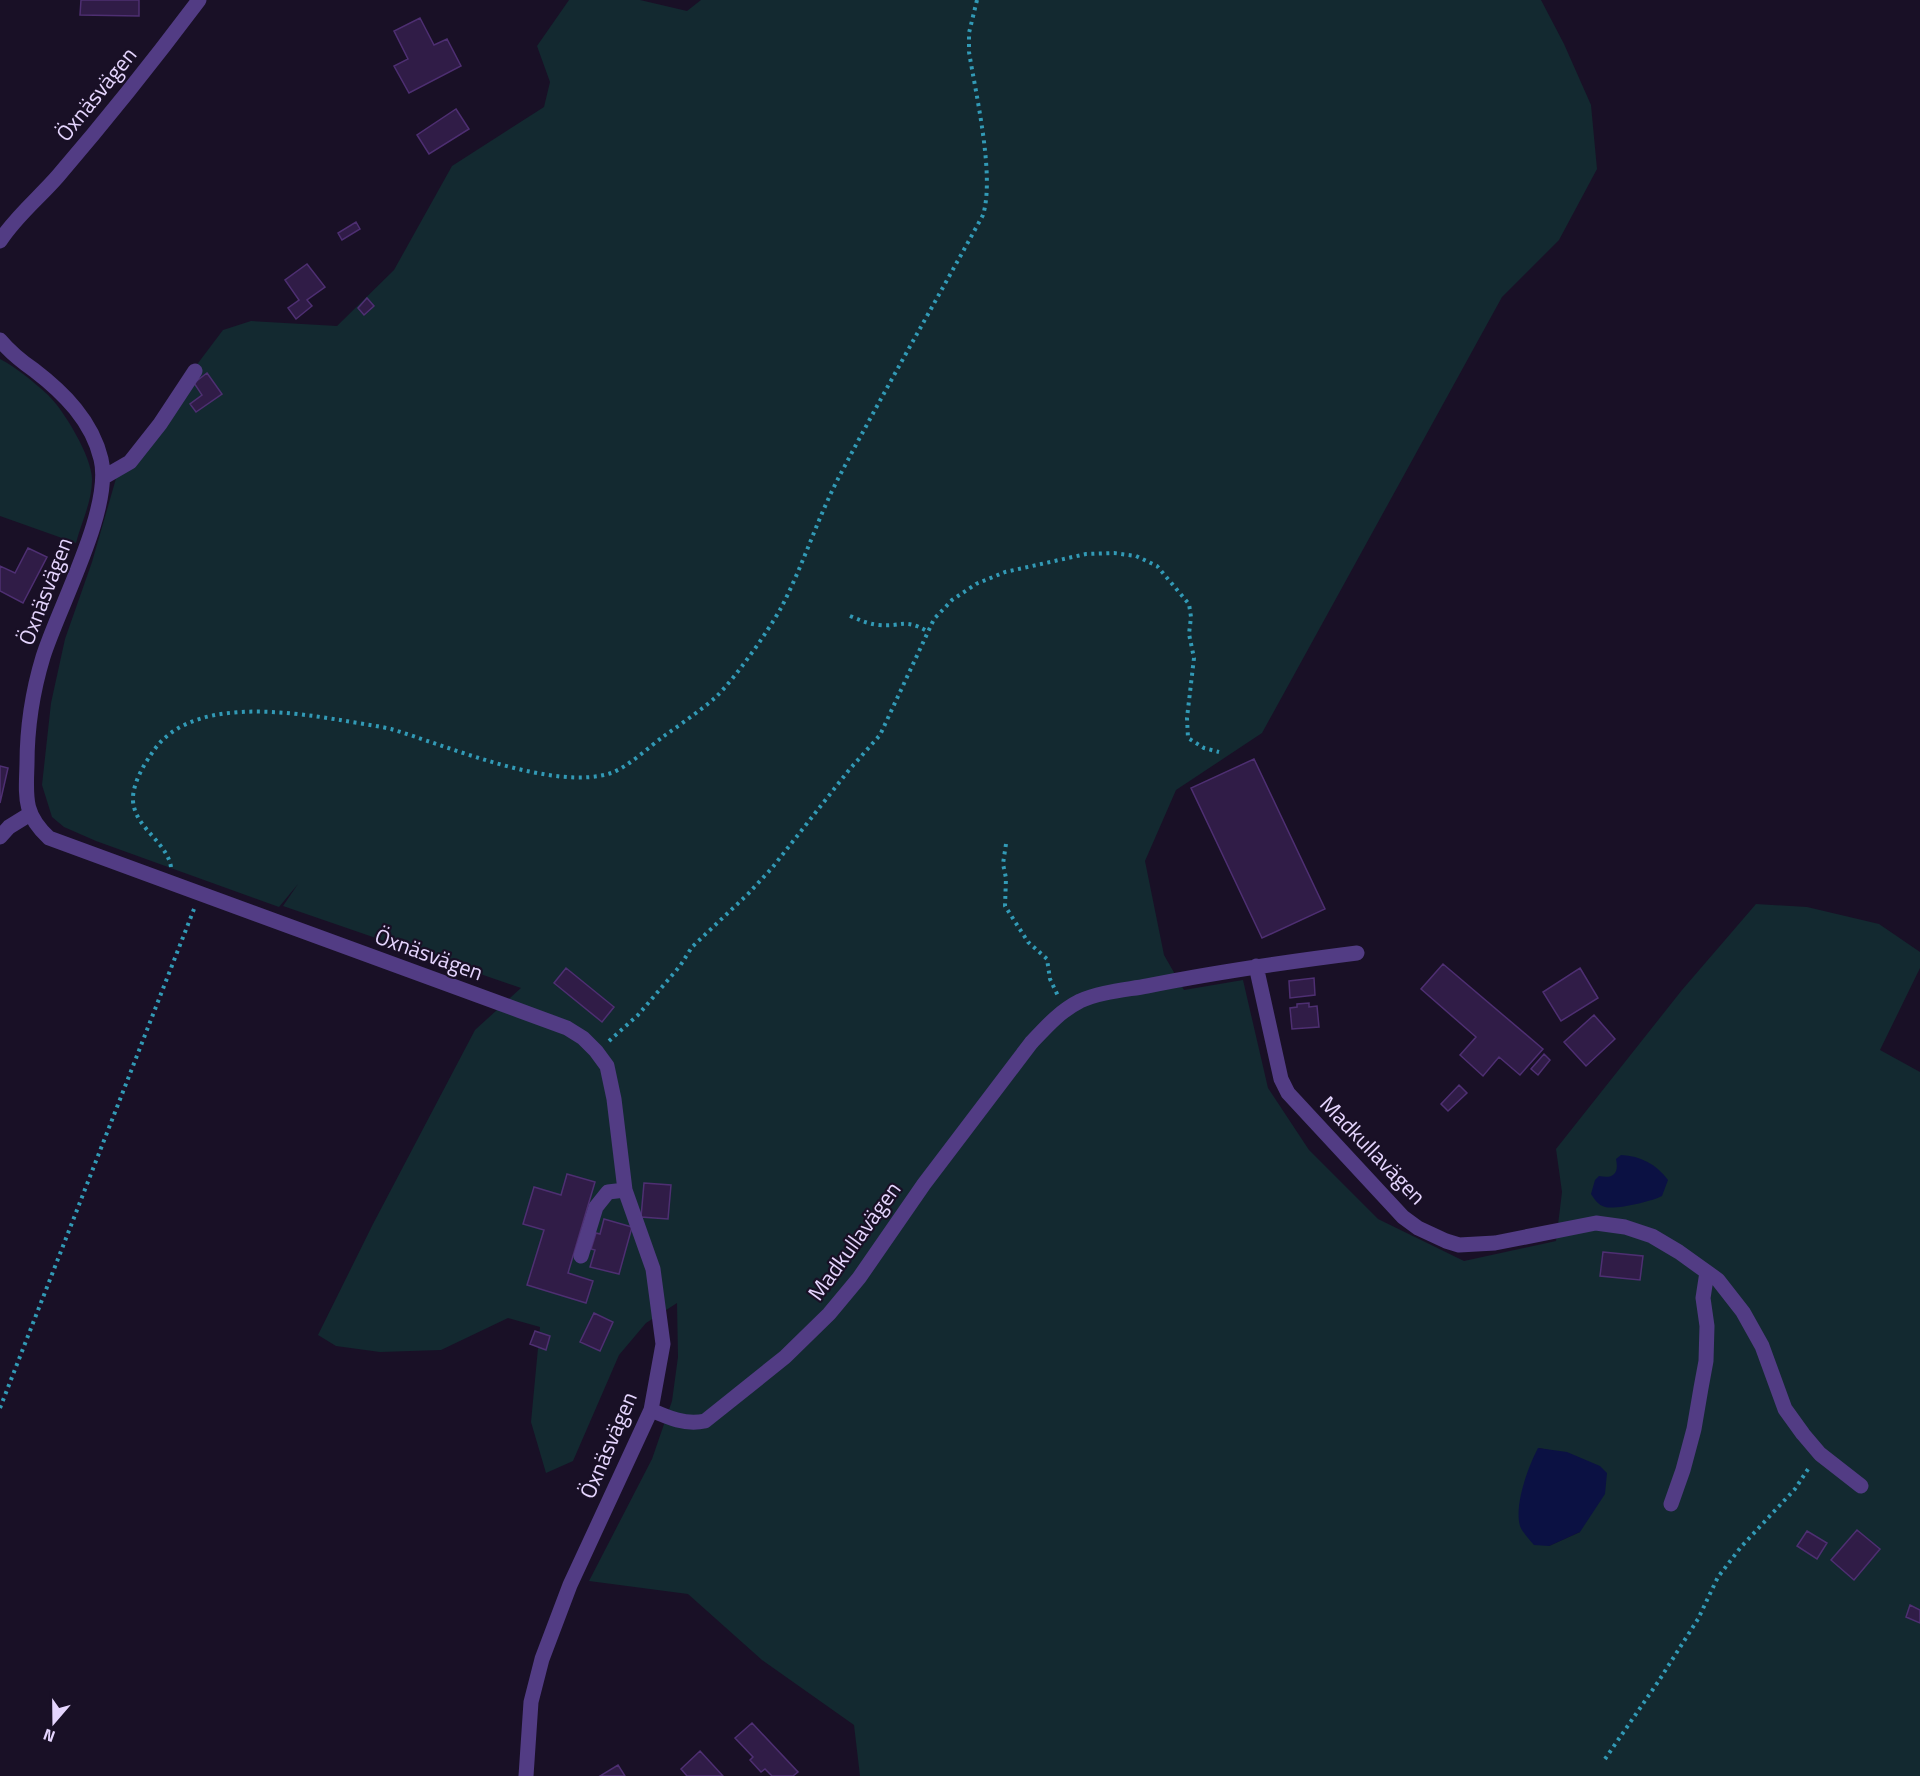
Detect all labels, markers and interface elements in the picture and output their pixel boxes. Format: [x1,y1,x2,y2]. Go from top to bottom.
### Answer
street label: Öxnäsvägen [47,39,145,149]
street label: Öxnäsvägen [9,532,81,650]
street label: Öxnäsvägen [370,919,488,989]
street label: Madkullavägen [1312,1088,1434,1212]
street label: Madkullavägen [799,1174,909,1308]
street label: Öxnäsvägen [570,1386,646,1504]
north arrow [24,1692,84,1752]
text: N [40,1723,58,1749]

